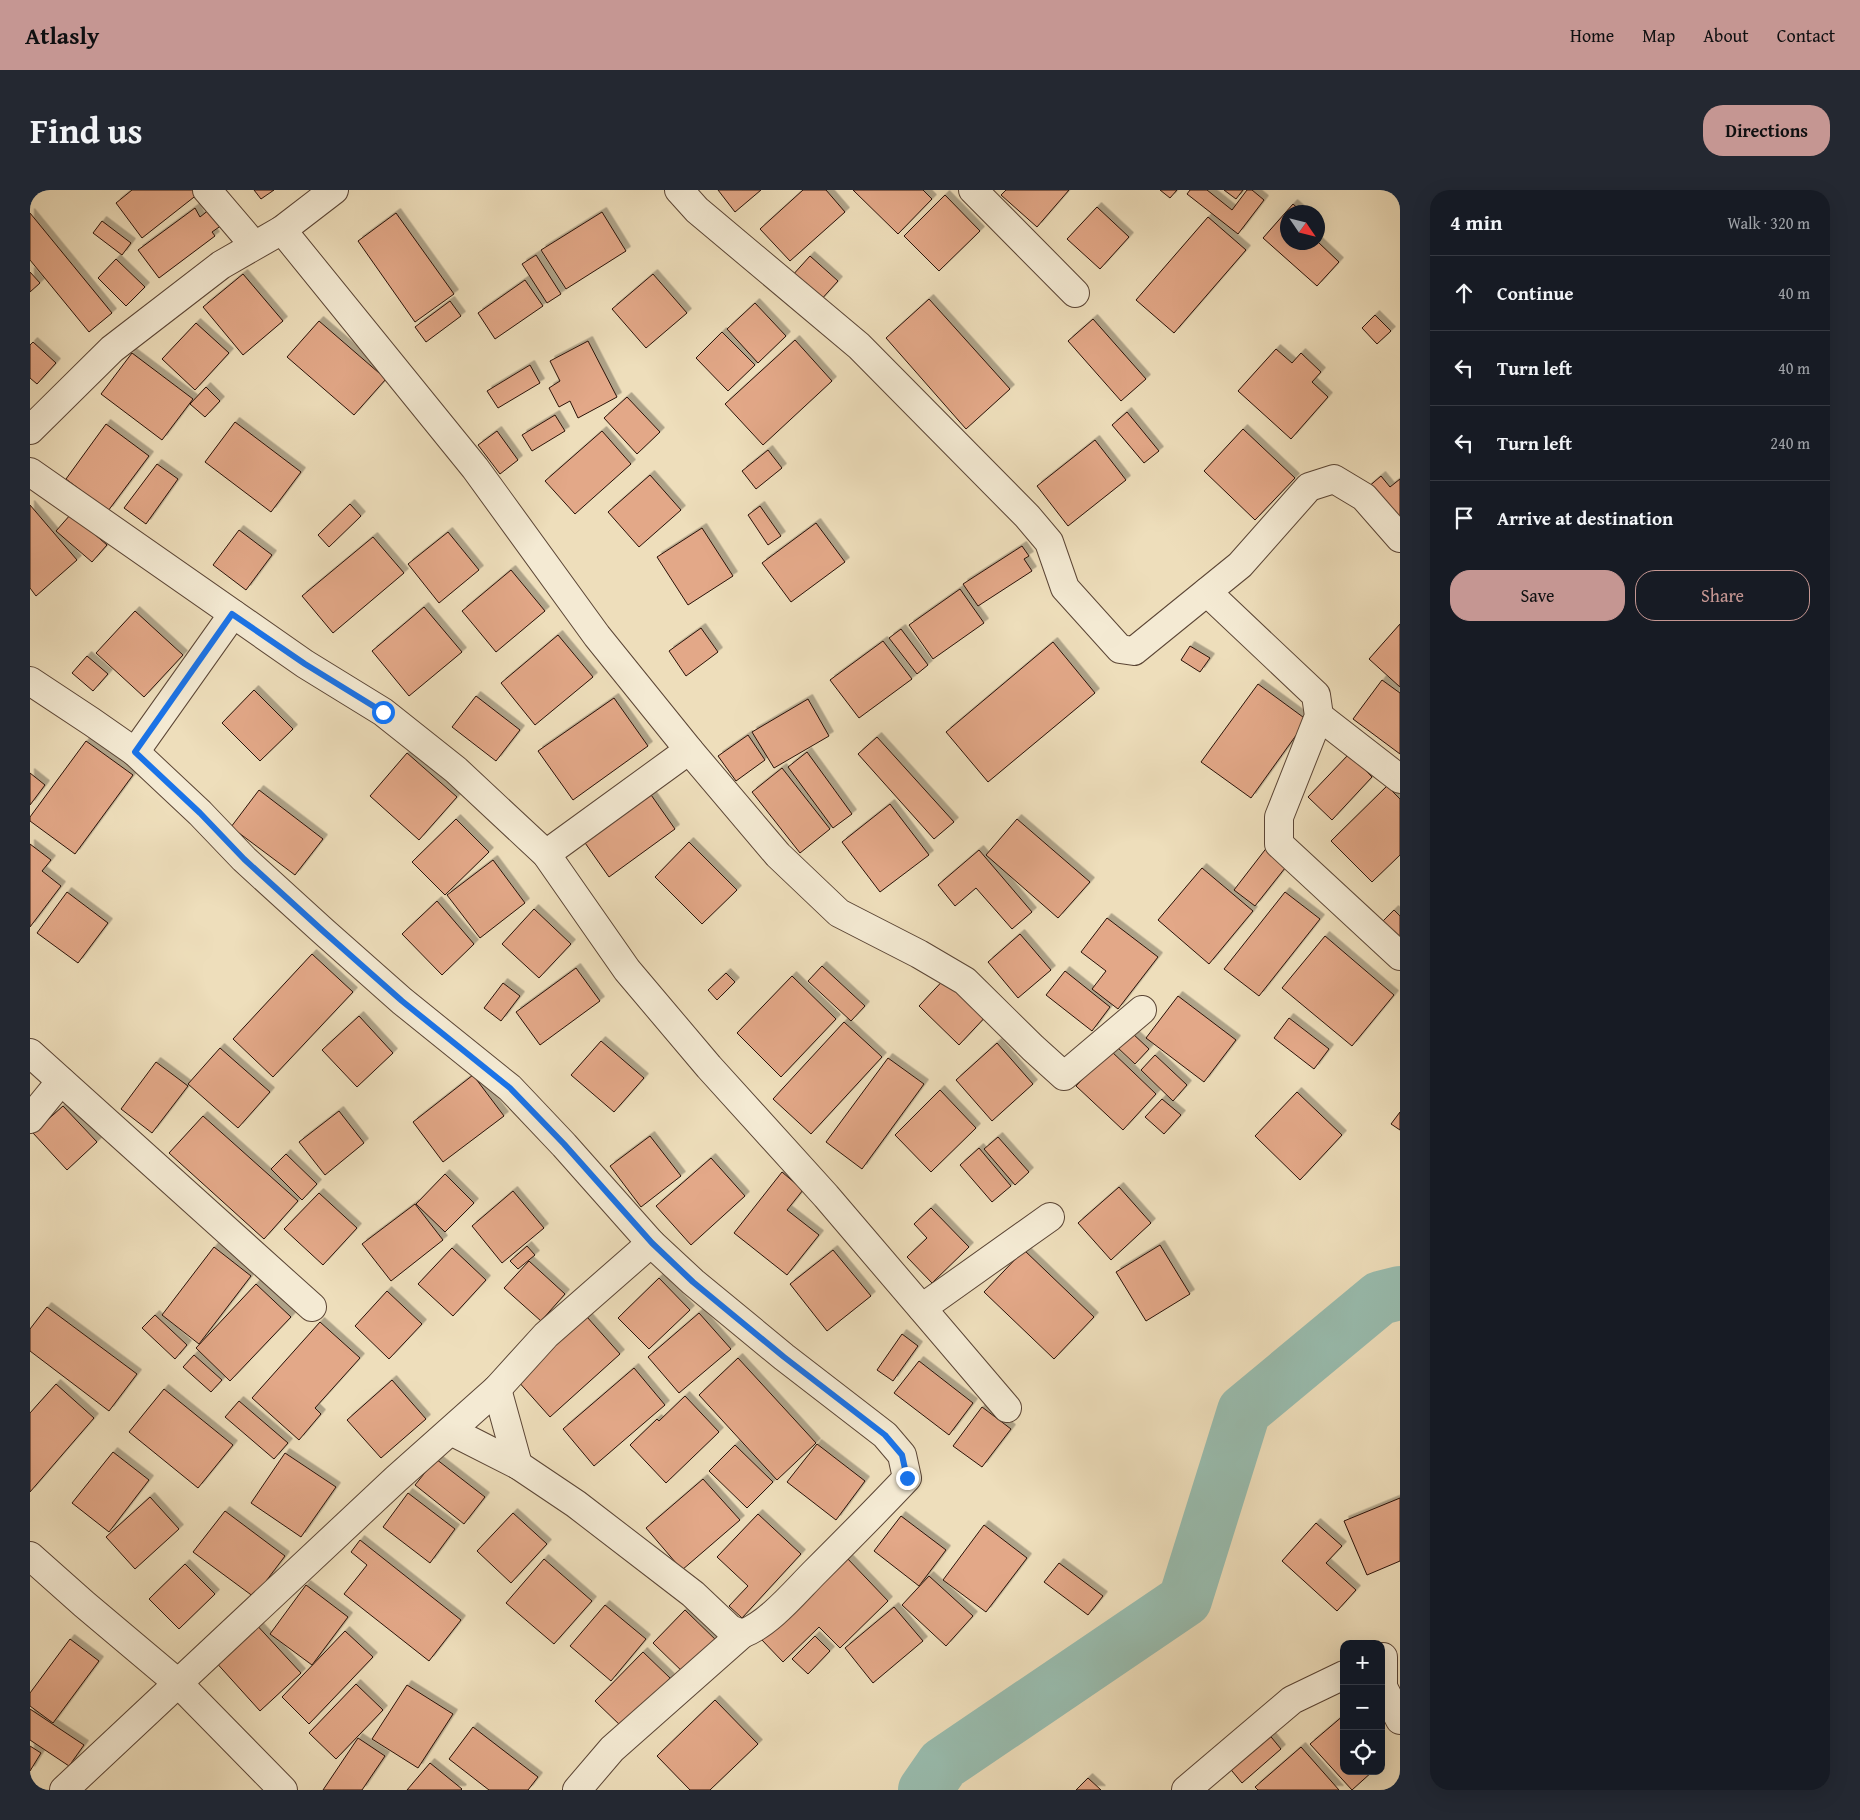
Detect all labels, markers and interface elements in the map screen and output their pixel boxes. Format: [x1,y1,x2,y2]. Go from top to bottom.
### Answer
text: Atlasly [25,18,99,53]
text: Home [1570,22,1614,49]
text: Map [1642,22,1675,49]
text: About [1703,22,1749,49]
text: Contact [1777,22,1835,49]
text: Find us [30,105,143,156]
button: Directions [1703,105,1830,156]
north arrow [1280,205,1325,250]
text: 4 min [1450,207,1502,238]
text: Walk · 320 m [1727,211,1810,235]
icon: ahead [1450,279,1478,307]
text: Continue [1497,279,1574,307]
text: 40 m [1778,281,1810,305]
icon: left [1450,354,1478,382]
text: Turn left [1497,354,1572,382]
text: 40 m [1778,356,1810,380]
icon: left [1450,429,1478,457]
text: Turn left [1497,429,1572,457]
text: 240 m [1770,431,1810,455]
icon: arrive [1450,504,1478,532]
text: Arrive at destination [1497,504,1673,532]
button: Save [1450,570,1625,621]
button: Share [1635,570,1810,621]
route start [372,701,395,724]
route end [896,1467,919,1490]
map controls [1340,1640,1385,1775]
button: + [1340,1640,1385,1685]
button: − [1340,1685,1385,1730]
button: locate [1340,1730,1385,1775]

